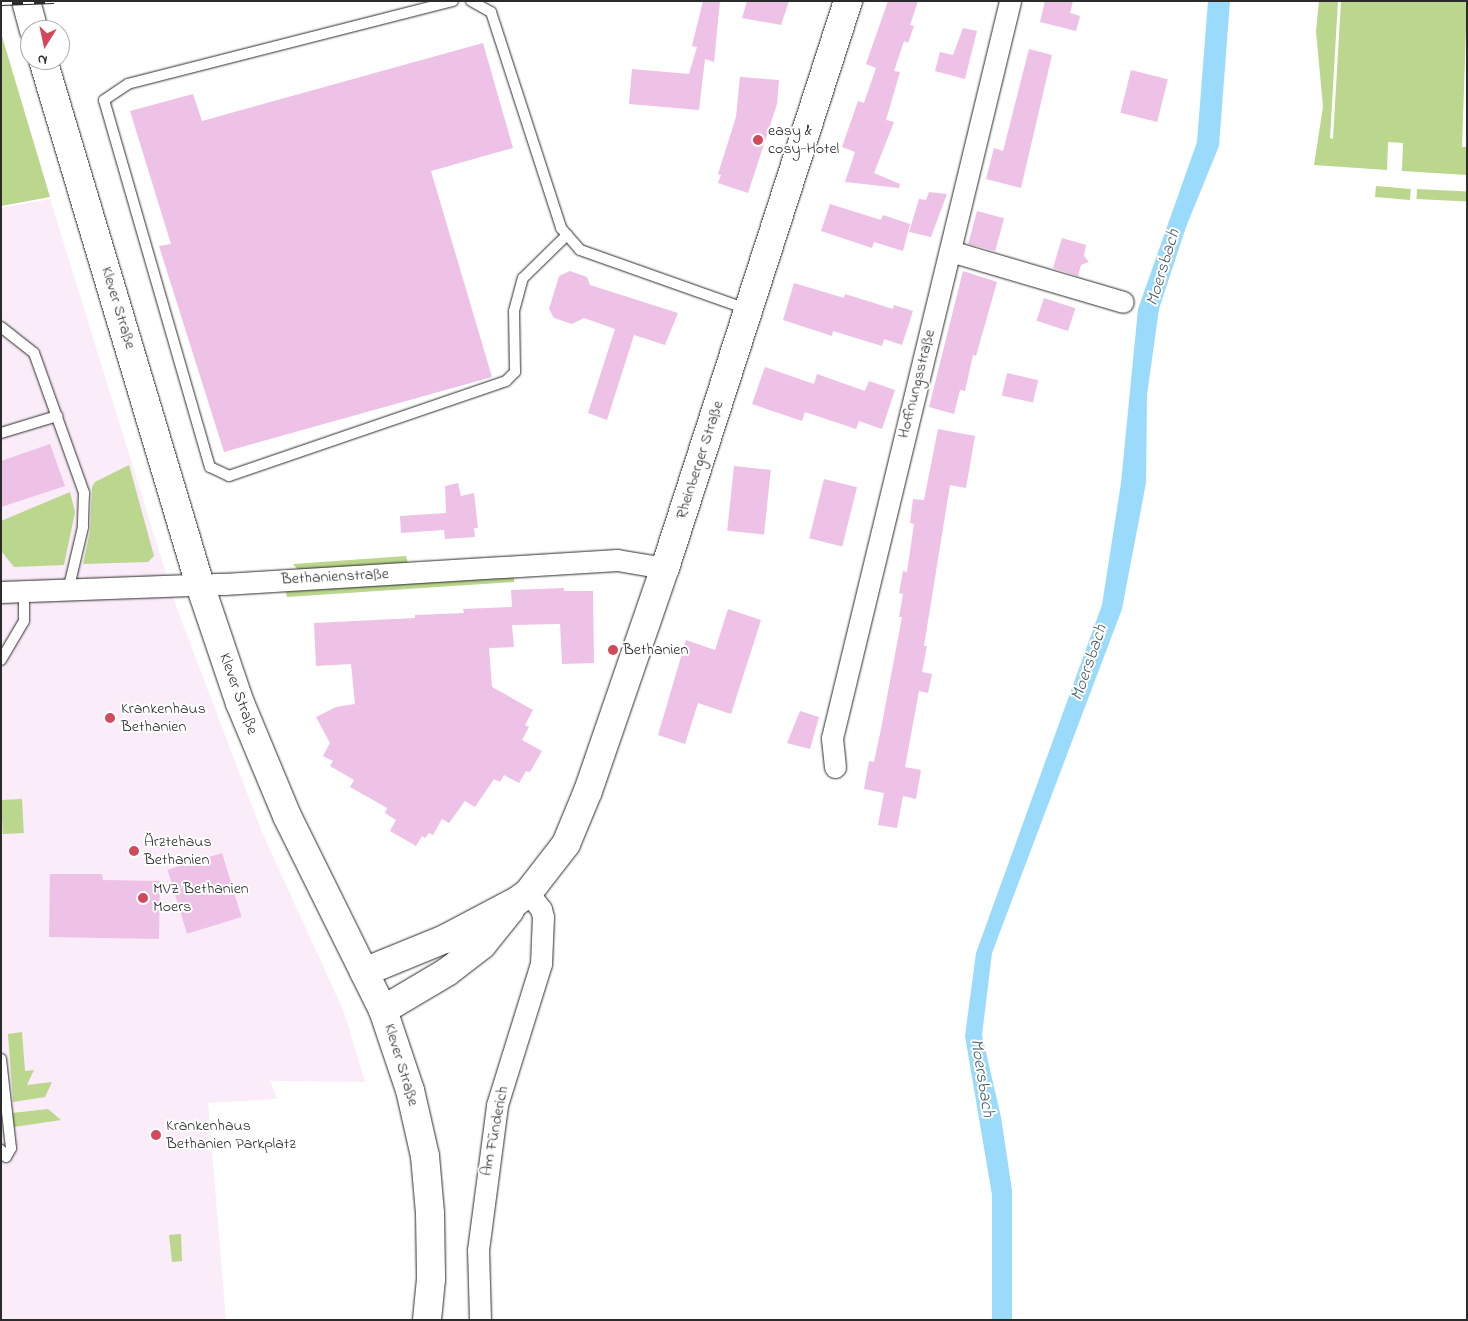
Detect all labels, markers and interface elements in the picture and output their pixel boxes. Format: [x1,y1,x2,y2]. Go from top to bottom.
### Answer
north arrow [20,20,70,70]
text: N [36,48,49,70]
place label: easy & cosy-Hotel [768,121,839,159]
marker: easy & cosy-Hotel [752,134,764,146]
water label: Moersbach [1142,227,1186,309]
street label: Klever Straße [96,264,140,352]
street label: Hoffnungsstraße [894,328,940,440]
street label: Rheinberger Straße [672,399,728,521]
street label: Bethanienstraße [281,565,389,589]
water label: Moersbach [1067,622,1113,704]
place label: Bethanien [623,640,688,660]
marker: Bethanien [607,644,619,656]
street label: Klever Straße [214,651,262,737]
place label: Krankenhaus Bethanien [121,699,206,737]
marker: Krankenhaus Bethanien [103,711,117,725]
place label: Ärztehaus Bethanien [144,832,212,870]
marker: Ärztehaus Bethanien [128,845,140,857]
place label: MVZ Bethanien Moers [153,879,249,917]
marker: MVZ Bethanien Moers [137,892,149,904]
street label: Klever Straße [379,1021,423,1109]
water label: Moersbach [964,1037,998,1119]
street label: Am Fünderich [477,1084,513,1178]
place label: Krankenhaus Bethanien Parkplatz [166,1116,296,1154]
marker: Krankenhaus Bethanien Parkplatz [150,1129,162,1141]

